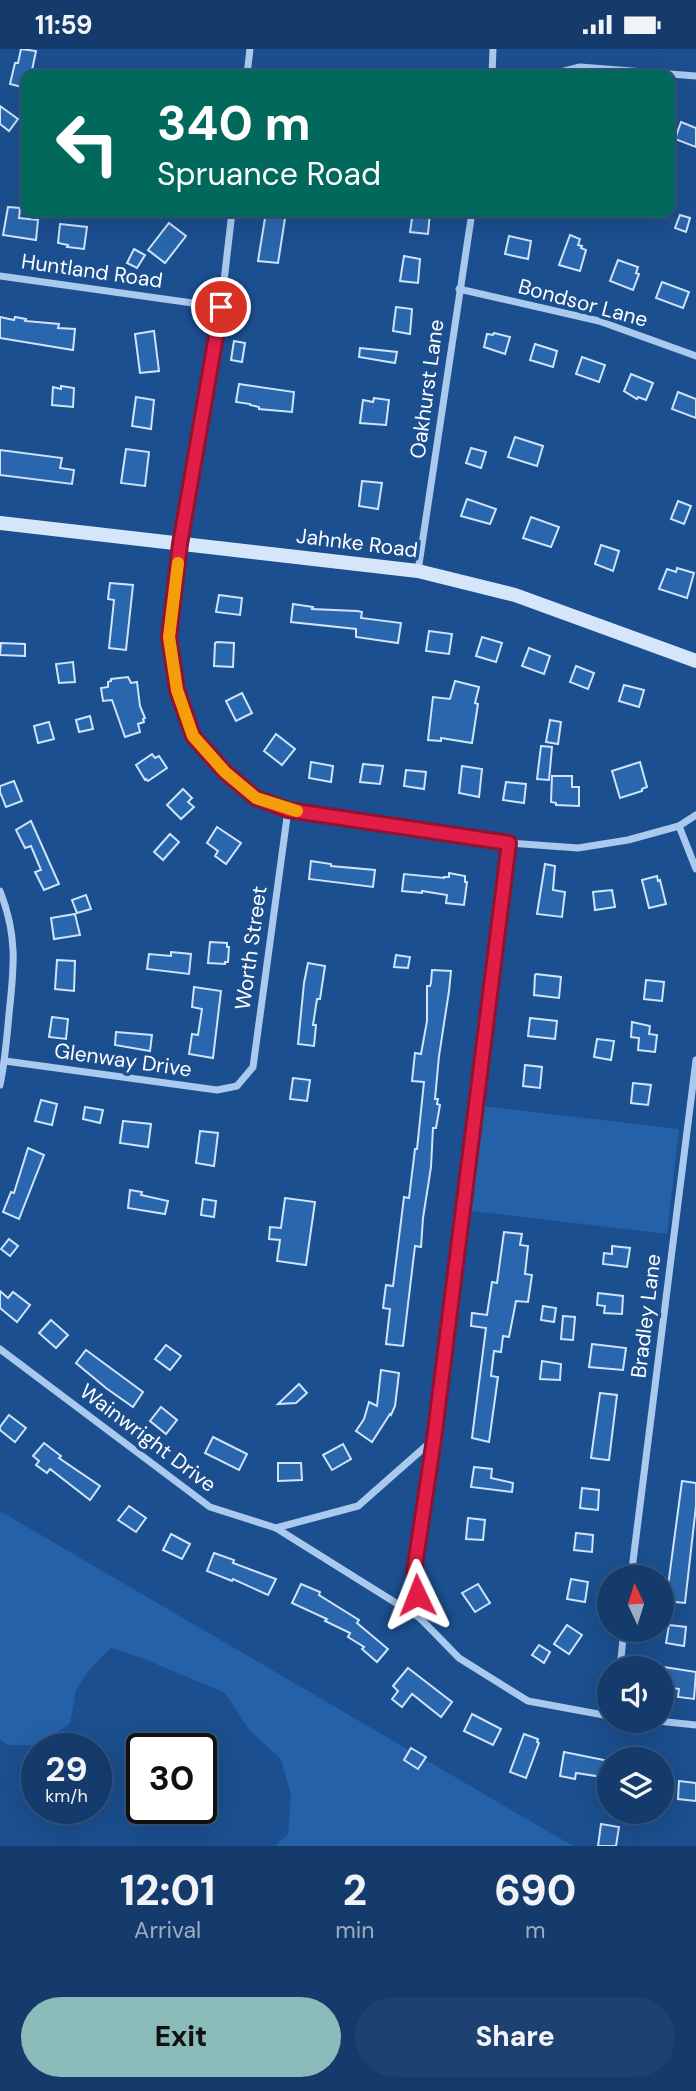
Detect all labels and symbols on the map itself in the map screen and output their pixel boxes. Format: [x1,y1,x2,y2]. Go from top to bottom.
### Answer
street label: Huntland Road [20,247,164,295]
street label: Bondsor Lane [515,272,651,334]
pin [191,277,251,337]
street label: Oakhurst Lane [403,317,451,461]
street label: Jahnke Road [295,522,419,564]
street label: Worth Street [228,884,274,1012]
street label: Glenway Drive [53,1037,194,1083]
street label: Bradley Lane [624,1252,668,1380]
street label: Wainwright Drive [74,1377,222,1499]
position arrow [380,1558,454,1632]
north arrow [597,1565,674,1641]
speed limit sign: 30 [126,1733,217,1824]

